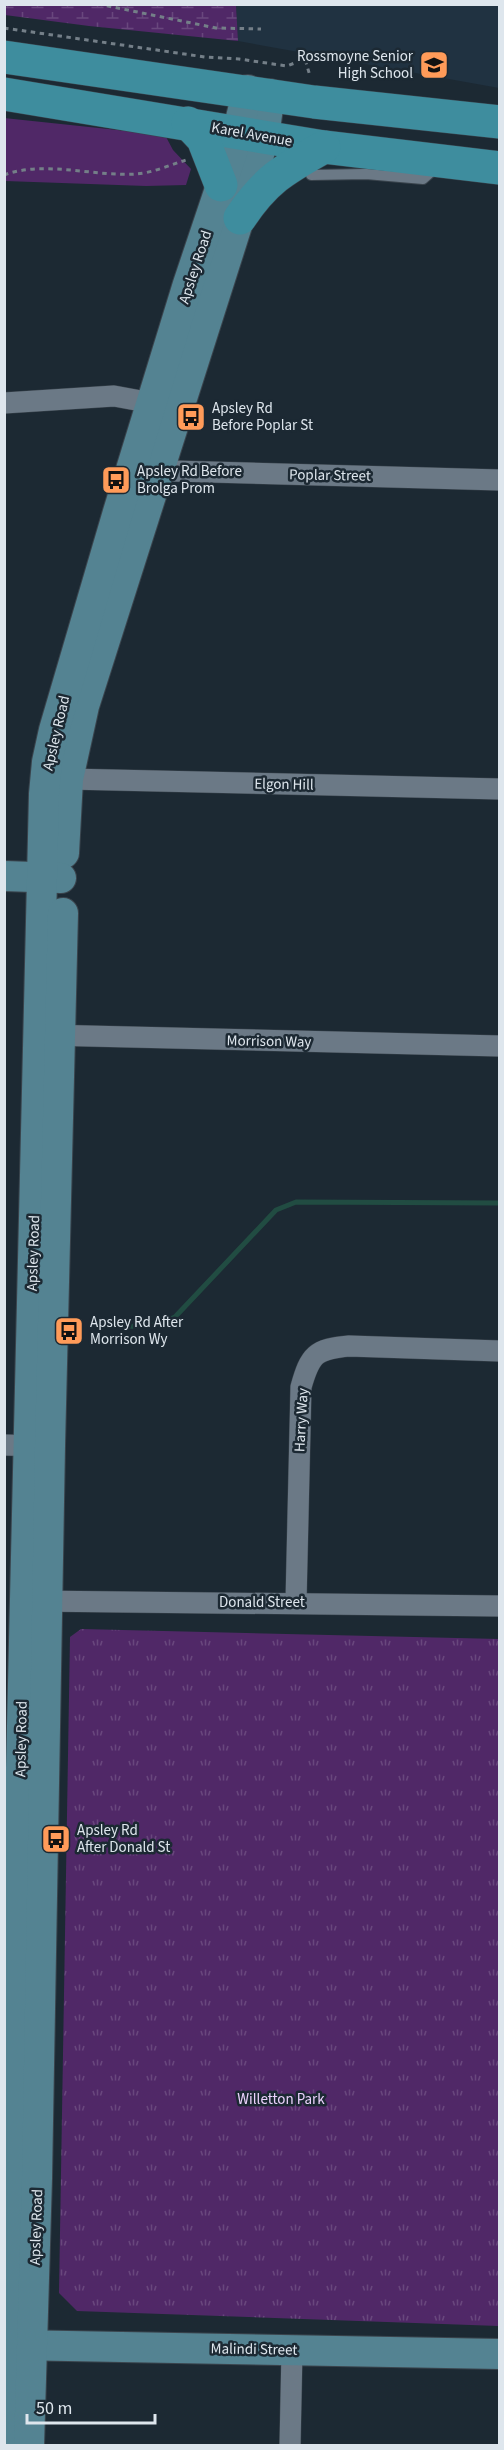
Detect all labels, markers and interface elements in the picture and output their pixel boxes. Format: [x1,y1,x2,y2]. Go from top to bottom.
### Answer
place label: Rossmoyne Senior High School [297,46,414,84]
school or university icon: Rossmoyne Senior High School [418,49,450,81]
street label: Karel Avenue [210,117,294,152]
street label: Apsley Road [174,228,217,307]
place label: Apsley Rd Before Poplar St [212,398,313,436]
bus stop icon: Apsley Rd Before Poplar St [175,401,207,433]
place label: Apsley Rd Before Brolga Prom [137,461,242,499]
bus stop icon: Apsley Rd Before Brolga Prom [100,464,132,496]
street label: Poplar Street [289,464,371,487]
street label: Apsley Road [38,694,75,773]
street label: Elgon Hill [254,773,314,796]
street label: Morrison Way [226,1030,312,1053]
street label: Apsley Road [22,1215,45,1291]
place label: Apsley Rd After Morrison Wy [90,1312,184,1350]
bus stop icon: Apsley Rd After Morrison Wy [53,1315,85,1347]
street label: Harry Way [289,1387,314,1453]
street label: Donald Street [219,1592,305,1613]
street label: Apsley Road [10,1701,33,1777]
place label: Apsley Rd After Donald St [77,1820,170,1858]
bus stop icon: Apsley Rd After Donald St [40,1823,72,1855]
park label: Willetton Park [237,2089,325,2110]
street label: Apsley Road [25,2189,48,2265]
street label: Malindi Street [210,2338,298,2361]
scale bar [27,2387,154,2425]
text: 50 m [36,2396,72,2421]

